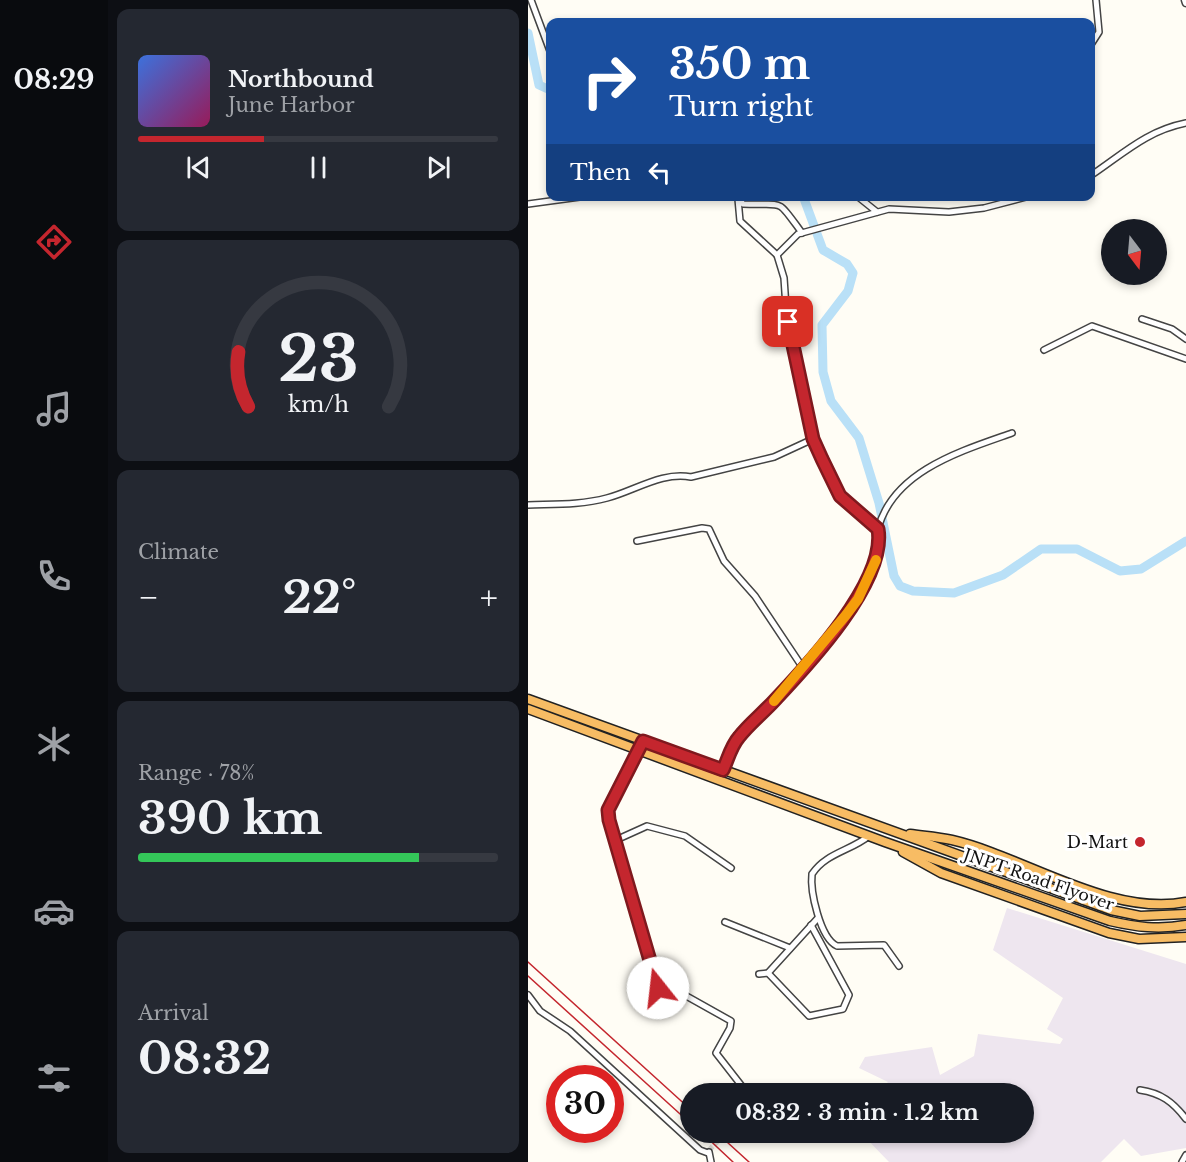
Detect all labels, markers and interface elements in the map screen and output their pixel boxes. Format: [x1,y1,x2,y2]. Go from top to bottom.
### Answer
text: 350 m [669,38,810,90]
icon: right [570,42,648,120]
text: 08:29 [14,63,94,96]
text: Northbound [228,66,374,93]
text: Turn right [669,90,813,123]
text: June Harbor [228,93,355,117]
icon: previous [182,151,215,184]
icon: pause [302,151,335,184]
icon: next [422,151,455,184]
icon: left [643,156,676,189]
text: Then [570,159,631,186]
north arrow [1101,219,1167,285]
map controls [1101,219,1167,285]
icon: directions [33,221,75,263]
pin [762,296,813,347]
icon: arrive [771,305,804,338]
text: 23 [278,321,358,399]
icon: music [33,388,75,430]
text: km/h [288,392,349,419]
text: Climate [138,540,219,564]
icon: phone [33,555,75,597]
text: 22° [283,569,356,625]
text: − [138,577,159,618]
text: + [480,577,498,618]
icon: climate [33,723,75,765]
text: Range · 78% [138,761,255,785]
text: 390 km [138,790,323,846]
place label: D-Mart [1067,832,1128,852]
marker: D-Mart [1133,835,1147,849]
street label: JNPT Road Flyover [959,843,1117,914]
icon: car [33,890,75,932]
position arrow [626,956,690,1020]
text: Arrival [138,1001,209,1025]
text: 08:32 [138,1030,271,1086]
icon: filters [33,1057,75,1099]
speed limit sign: 30 [546,1065,624,1143]
text: 08:32 · 3 min · 1.2 km [735,1099,979,1126]

